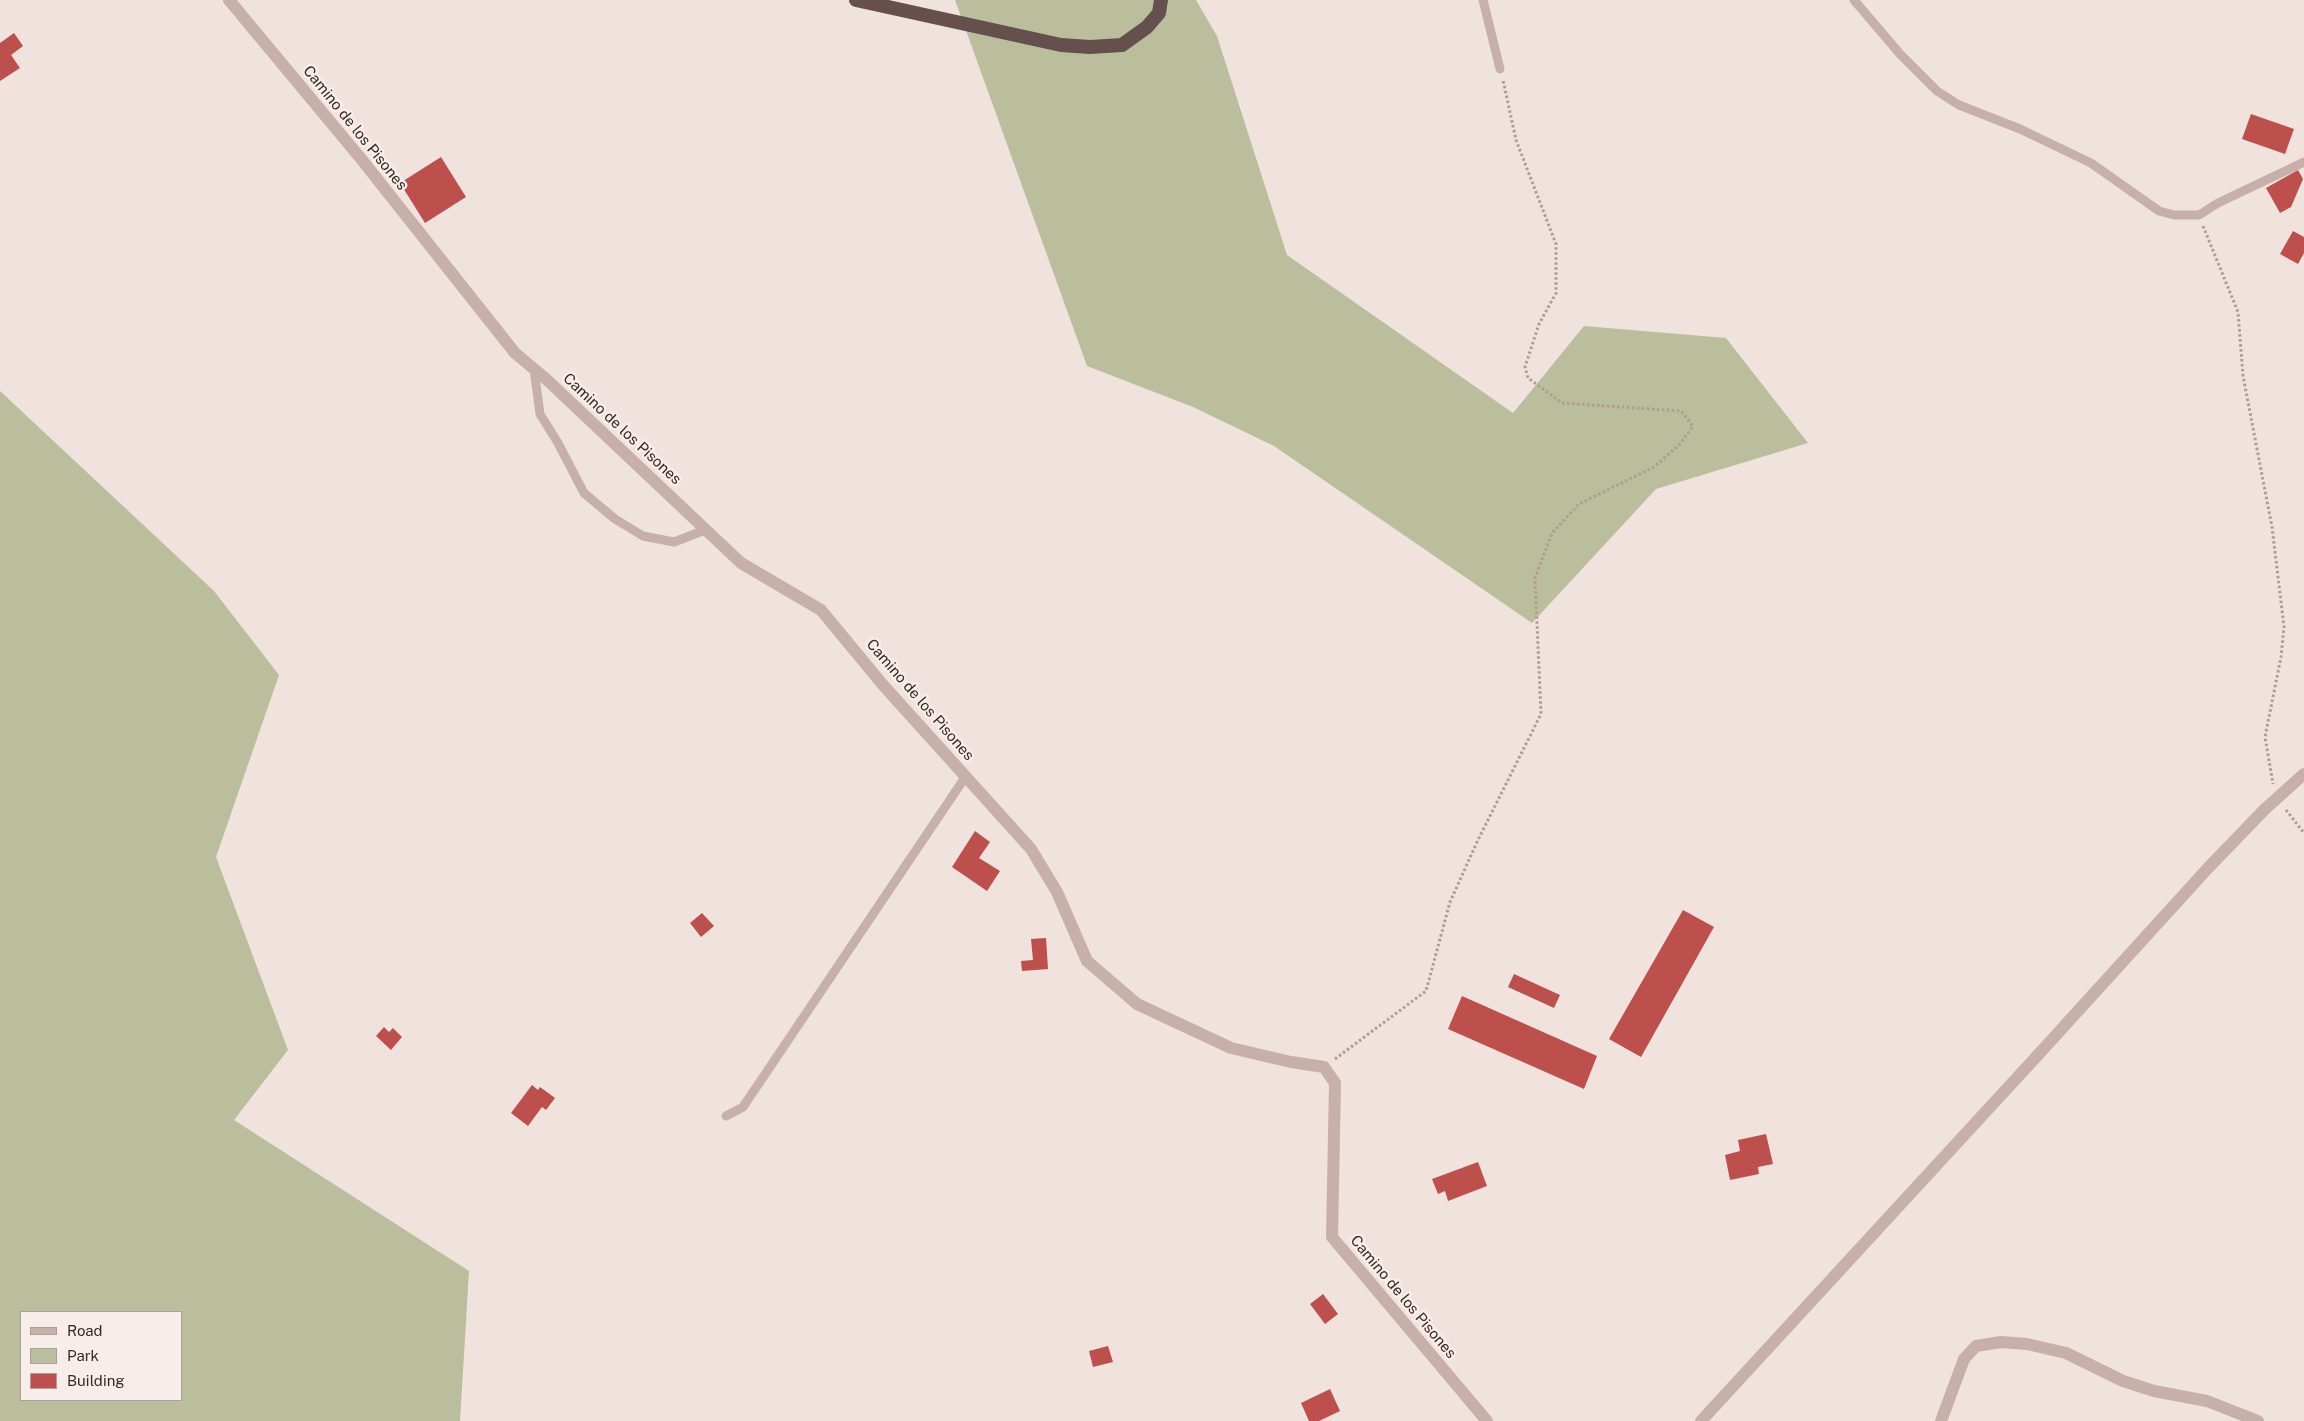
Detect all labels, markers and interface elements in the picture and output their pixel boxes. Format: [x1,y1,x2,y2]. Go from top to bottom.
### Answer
street label: Camino de los Pisones [299,62,411,194]
street label: Camino de los Pisones [559,370,685,488]
street label: Camino de los Pisones [862,636,978,764]
street label: Camino de los Pisones [1346,1232,1460,1362]
legend [20,1311,182,1401]
text: Road [67,1322,103,1339]
text: Park [67,1347,99,1364]
text: Building [67,1372,125,1389]

